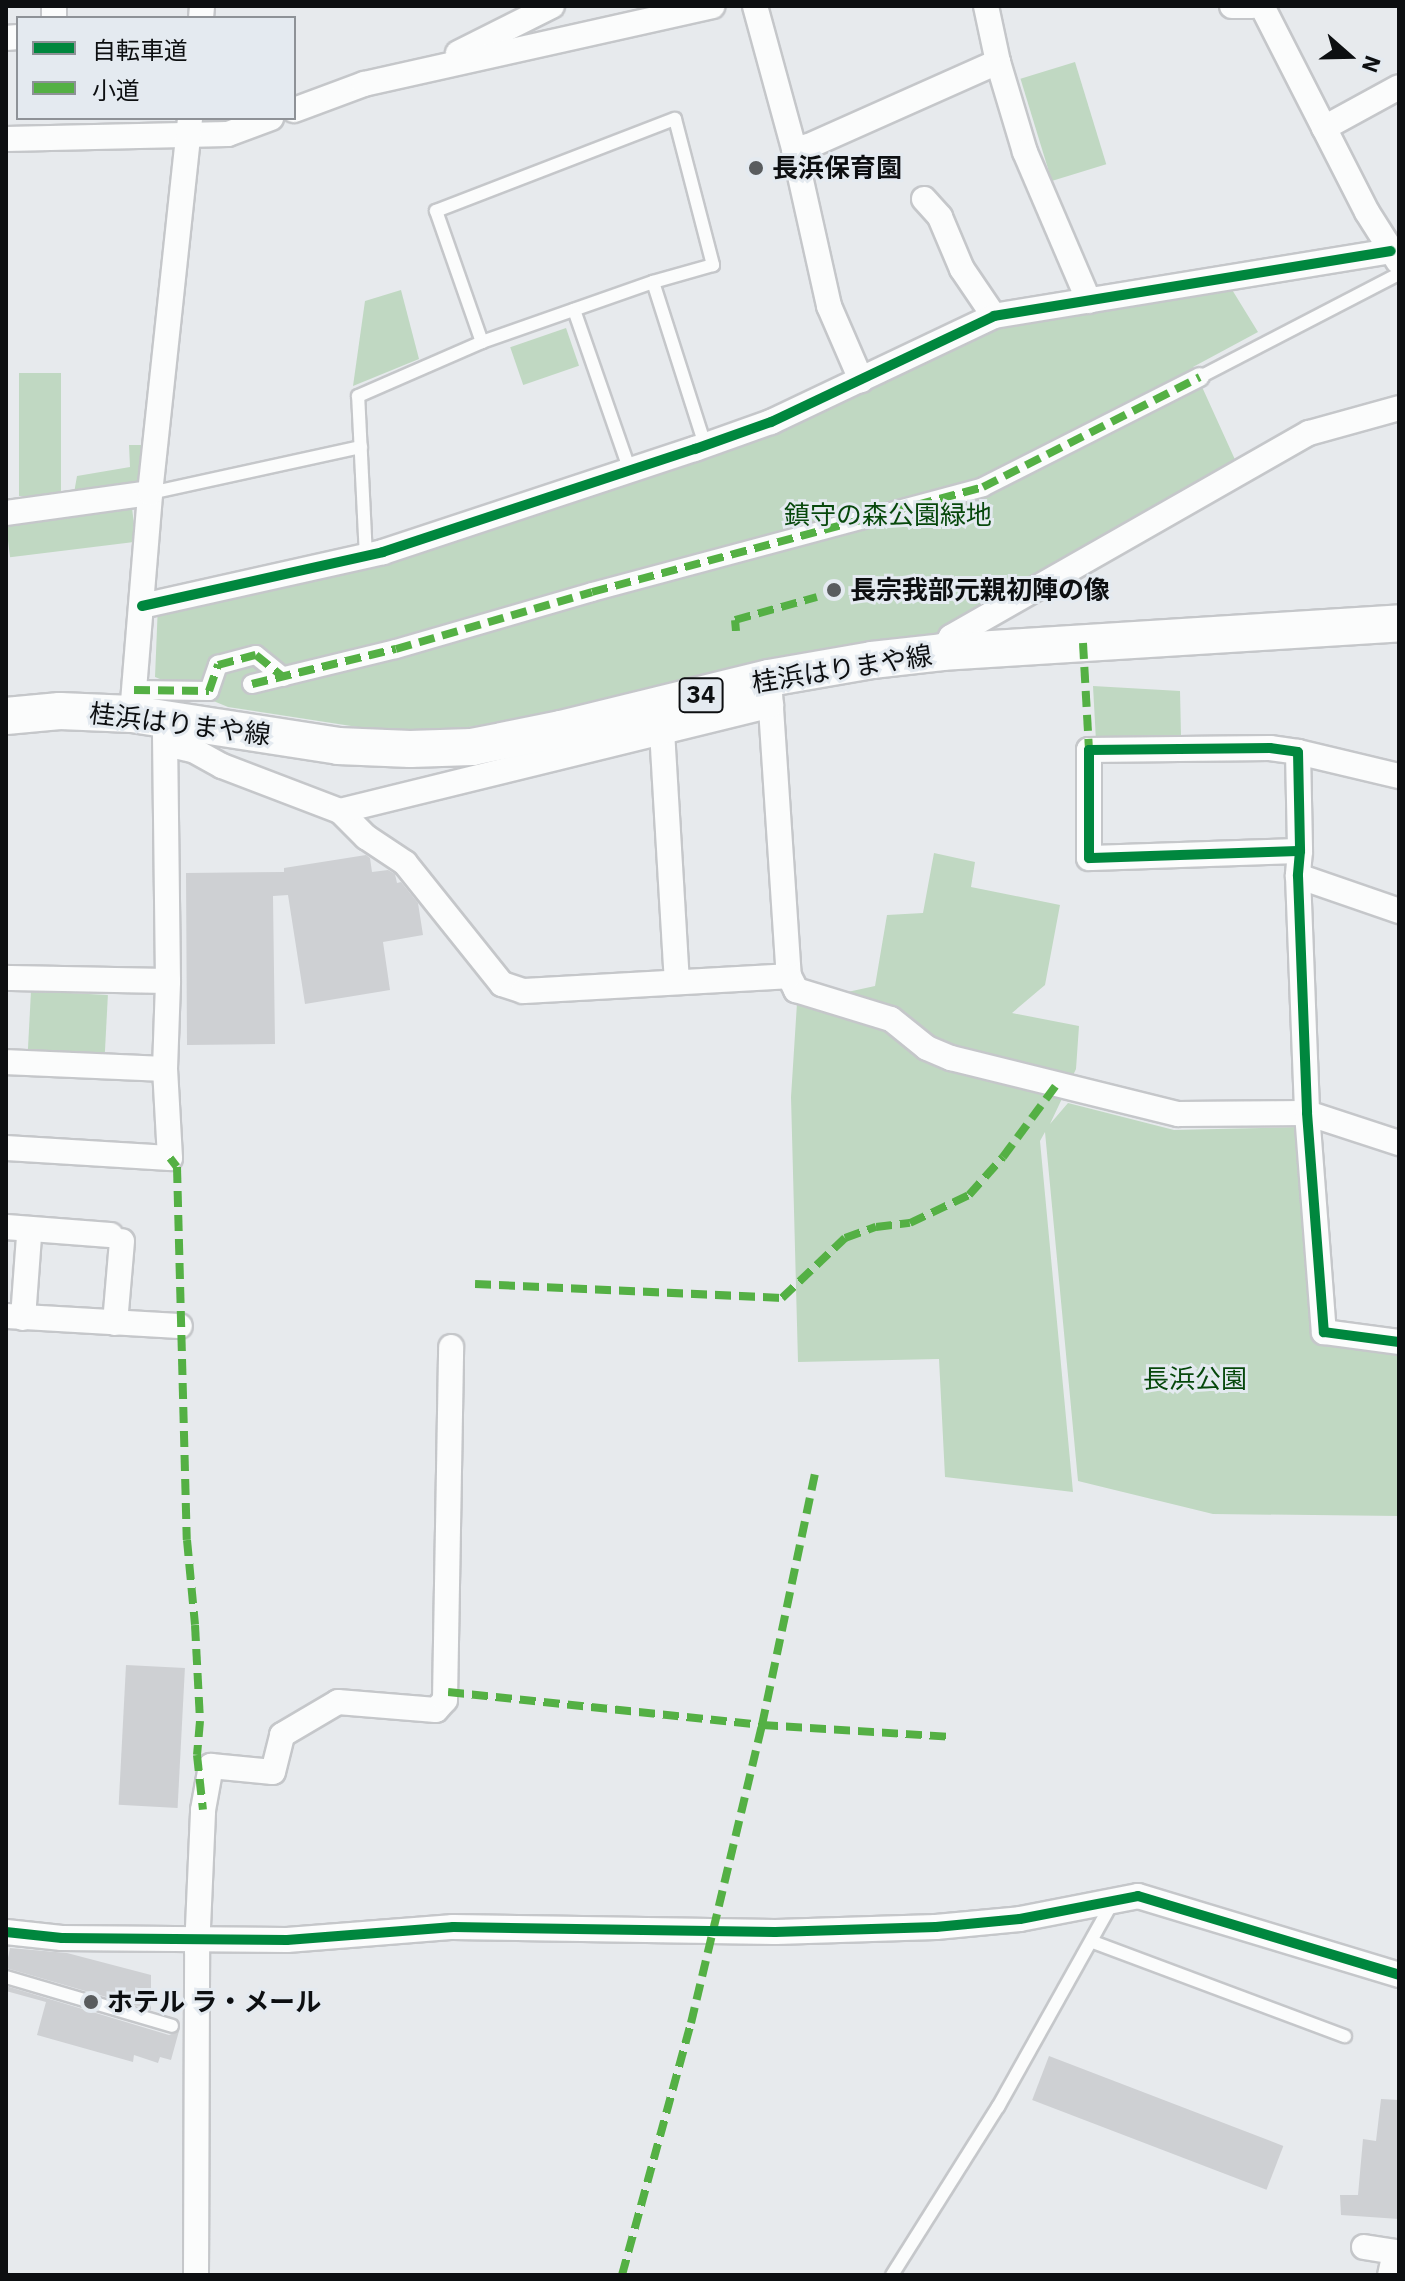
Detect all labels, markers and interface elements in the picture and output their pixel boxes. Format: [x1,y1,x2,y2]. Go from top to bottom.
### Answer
legend [16,16,296,120]
north arrow [1309,16,1389,96]
text: 自転車道 [92,34,188,66]
text: N [1356,52,1388,77]
text: 小道 [92,74,140,106]
place label: 長浜保育園 [772,152,902,184]
marker: 長浜保育園 [747,159,765,177]
park label: 鎮守の森公園緑地 [784,499,992,531]
place label: 長宗我部元親初陣の像 [850,574,1110,606]
marker: 長宗我部元親初陣の像 [825,581,843,599]
street label: 桂浜はりまや線 [750,639,934,699]
road number: 34 [677,675,725,715]
street label: 桂浜はりまや線 [88,697,272,751]
park label: 長浜公園 [1143,1363,1247,1395]
place label: ホテル ラ・メール [107,1986,321,2018]
marker: ホテル ラ・メール [82,1993,100,2011]

